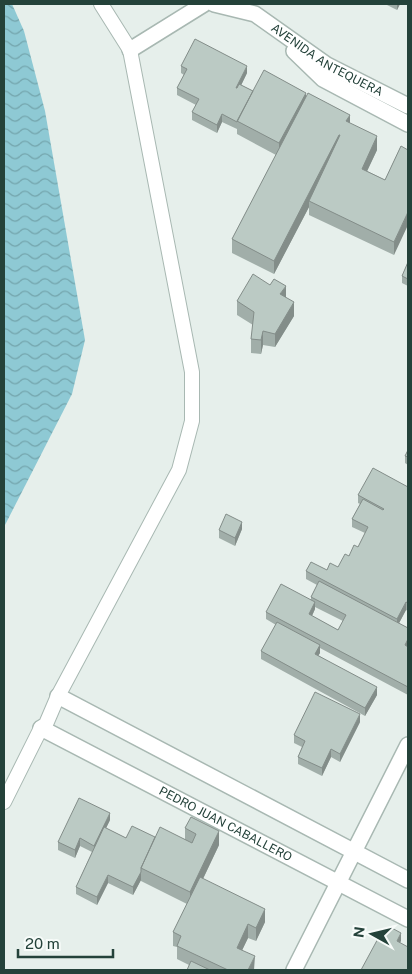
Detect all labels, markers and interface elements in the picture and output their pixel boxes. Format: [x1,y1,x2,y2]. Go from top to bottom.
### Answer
street label: AVENIDA ANTEQUERA [269,21,386,99]
street label: PEDRO JUAN CABALLERO [157,784,294,864]
north arrow [347,909,397,959]
scale bar [18,926,112,958]
text: N [350,926,368,939]
text: 20 m [25,935,60,952]

